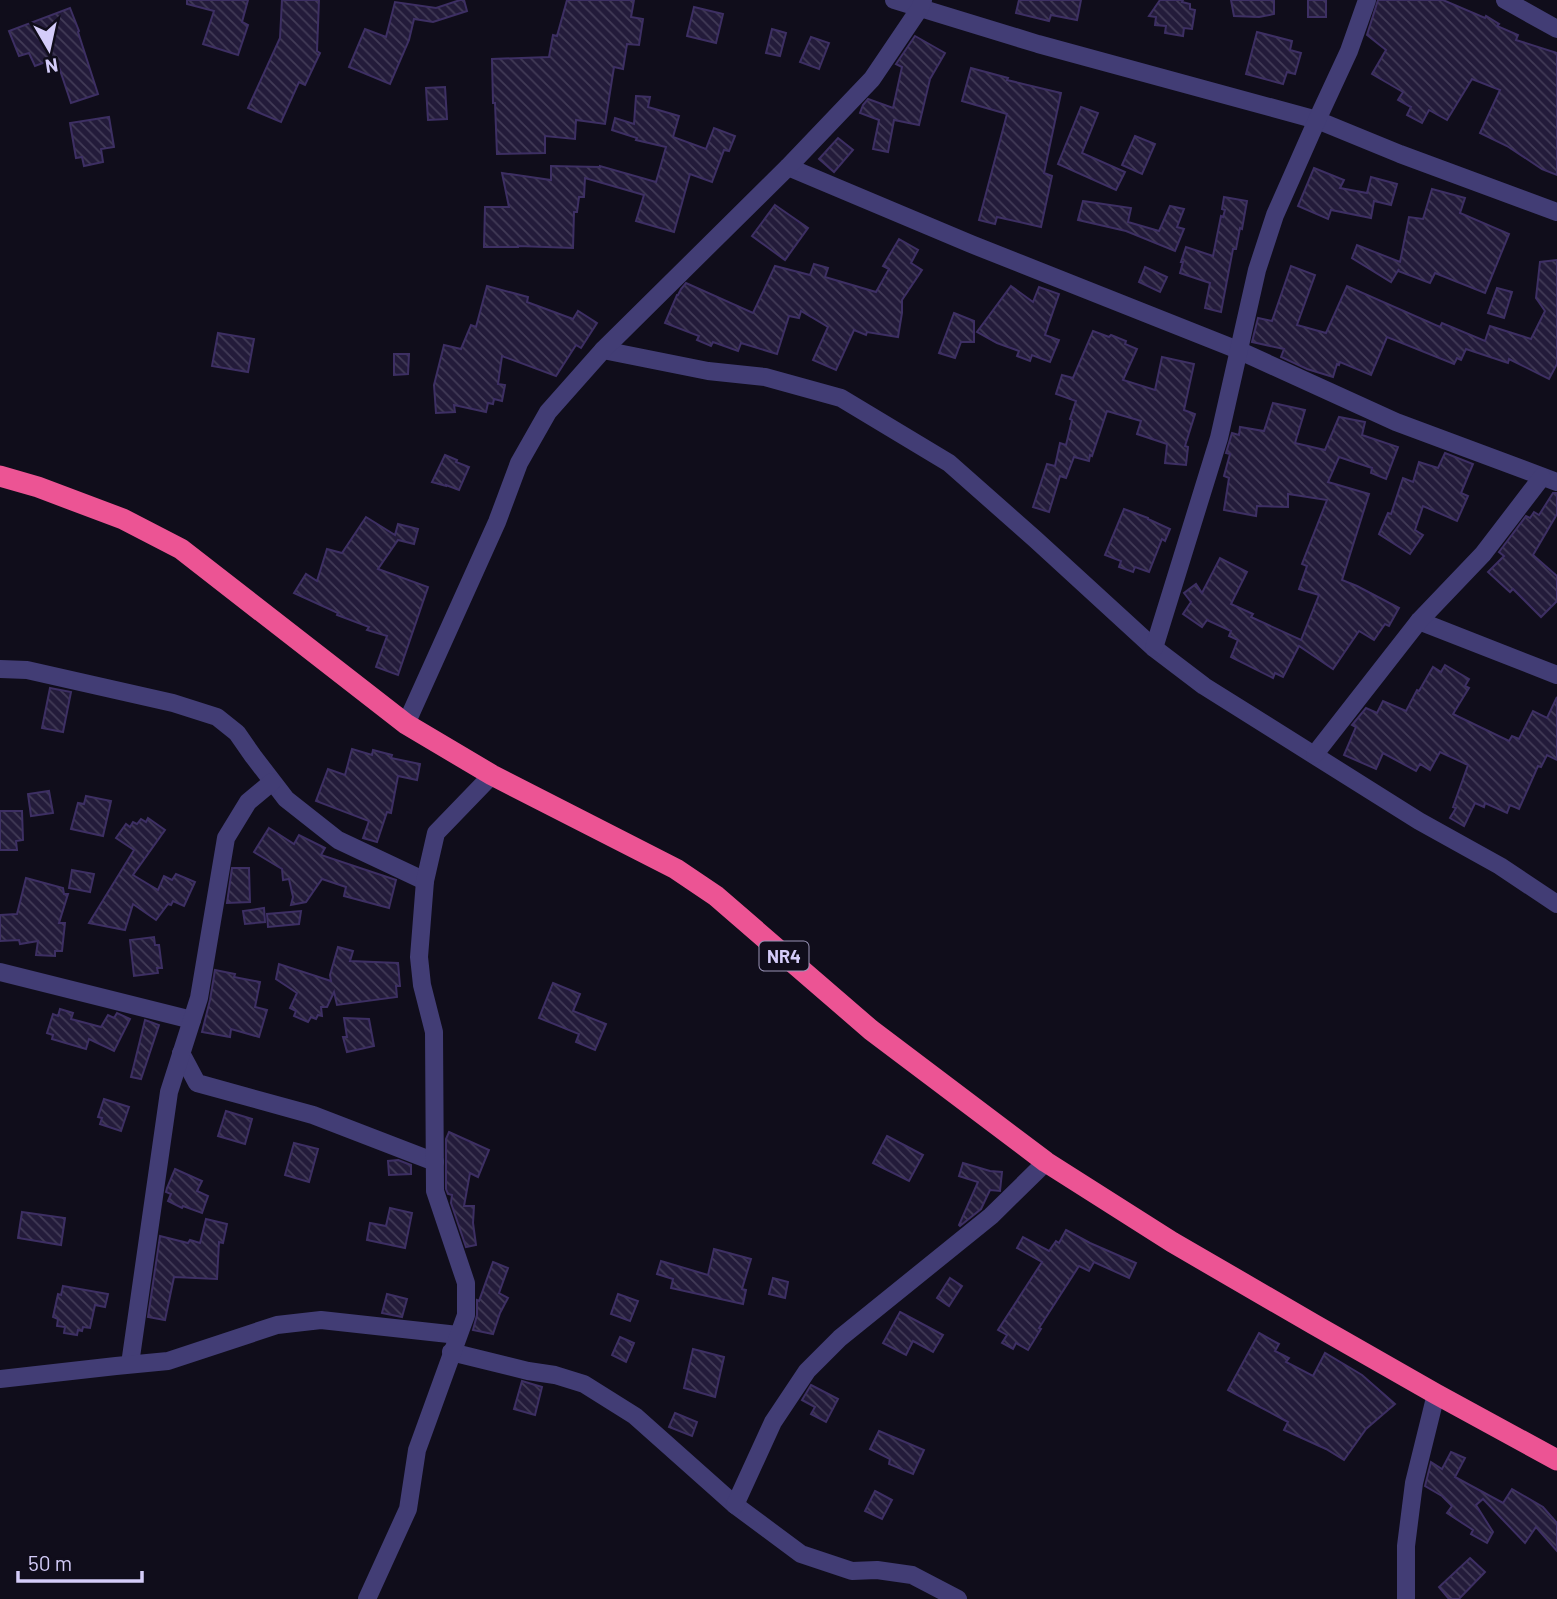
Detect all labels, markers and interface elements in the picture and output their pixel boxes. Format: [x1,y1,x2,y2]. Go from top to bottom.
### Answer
north arrow [14,14,84,84]
text: N [44,54,60,79]
road number: NR4 [760,942,808,971]
scale bar [18,1540,142,1584]
text: 50 m [28,1550,72,1575]

